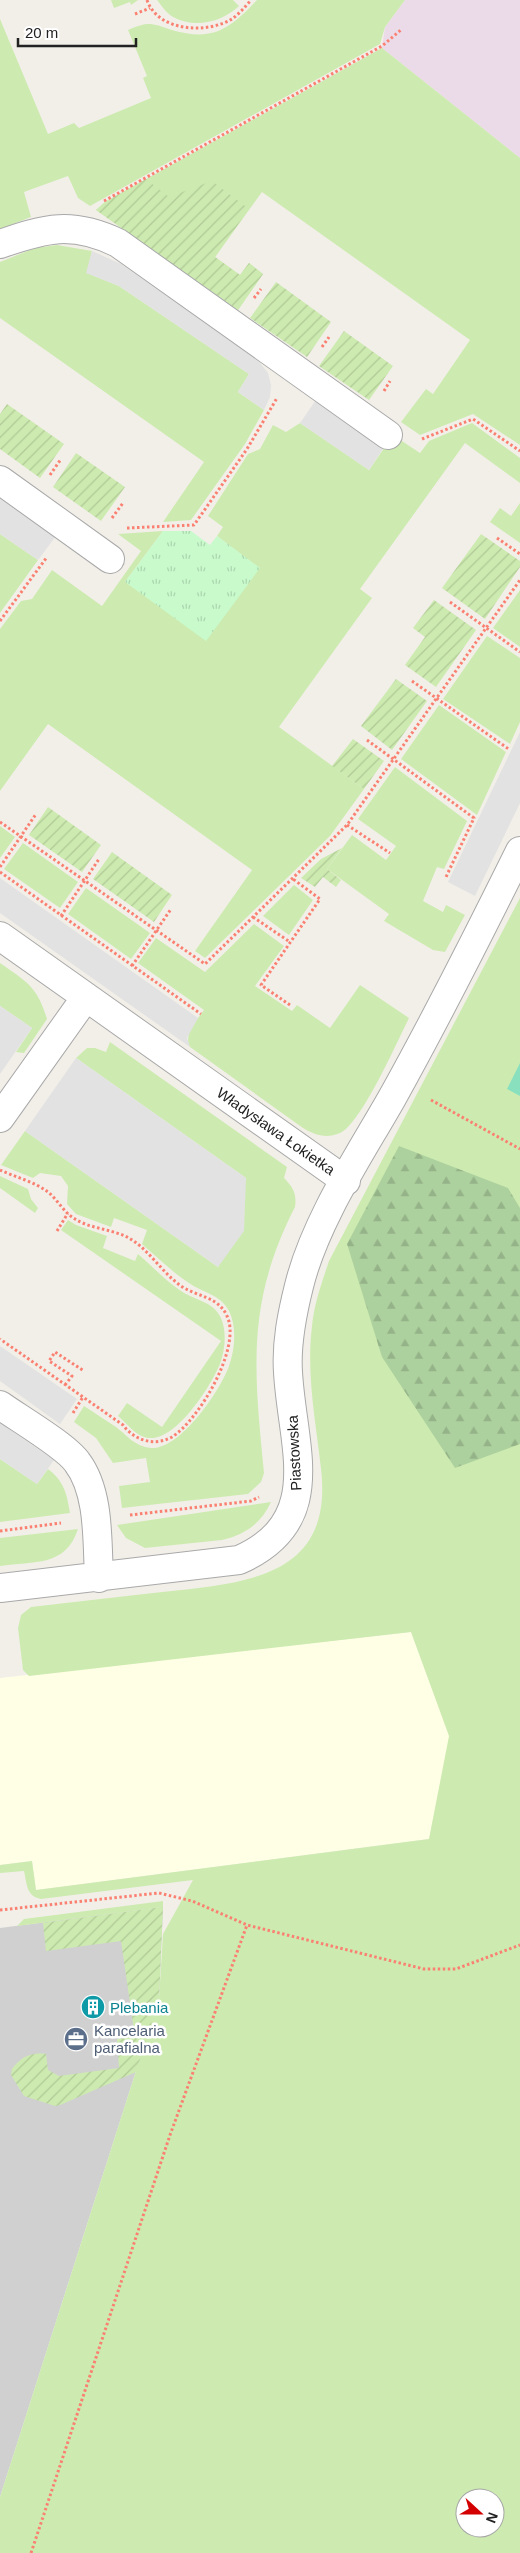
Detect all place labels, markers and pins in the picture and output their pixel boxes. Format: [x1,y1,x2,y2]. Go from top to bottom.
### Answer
building icon: Plebania [80,1994,106,2020]
place label: Plebania [110,1999,169,2016]
place label: Kancelaria parafialna [94,2022,166,2056]
office icon: Kancelaria parafialna [63,2026,89,2052]

